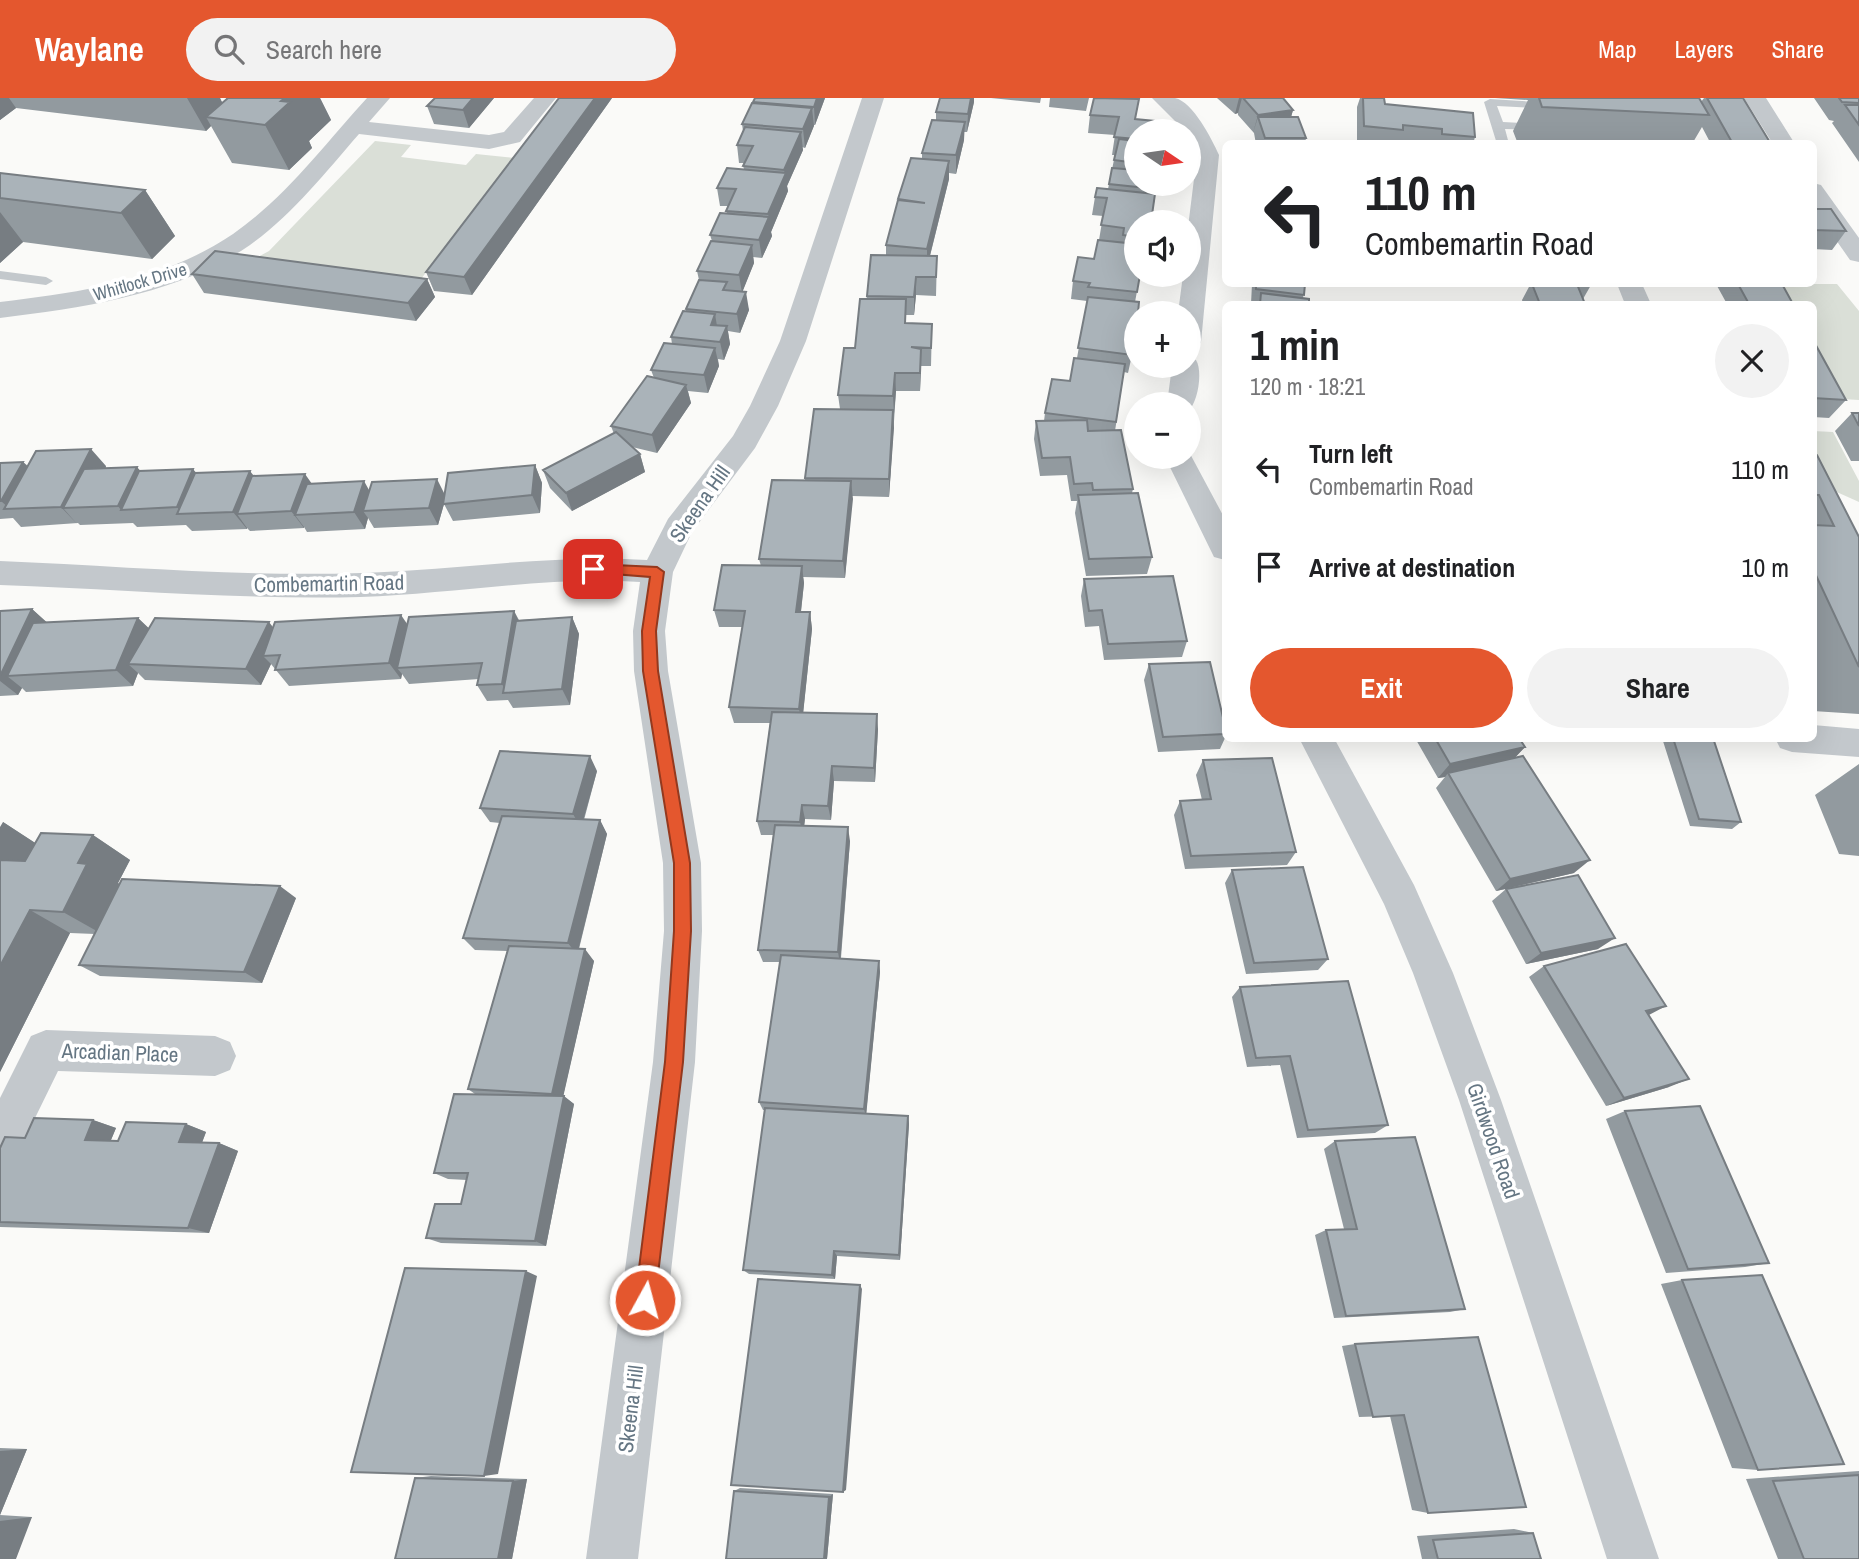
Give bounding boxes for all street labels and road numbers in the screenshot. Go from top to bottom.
street label: Whitlock Drive [90,256,189,307]
street label: Skeena Hill [662,459,737,548]
street label: Combemartin Road [254,568,404,599]
street label: Arcadian Place [60,1036,179,1069]
street label: Girdwood Road [1460,1079,1527,1203]
street label: Skeena Hill [611,1363,650,1454]

